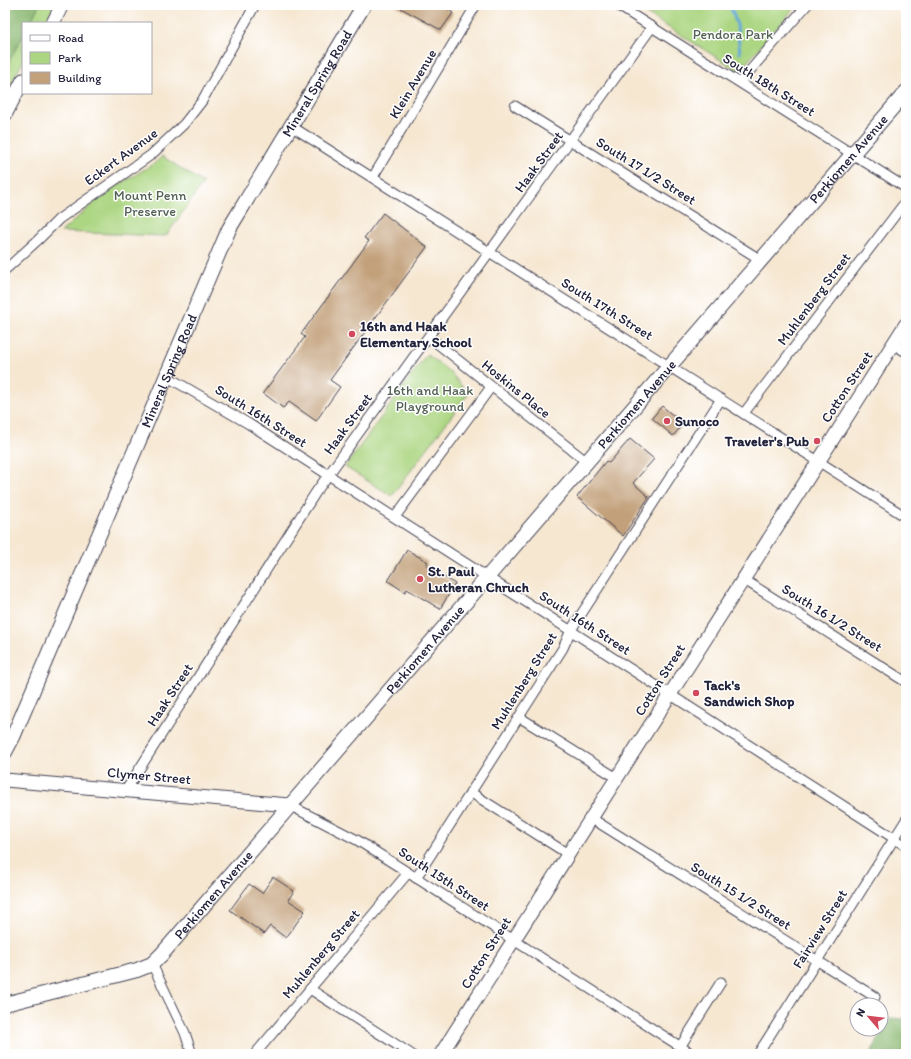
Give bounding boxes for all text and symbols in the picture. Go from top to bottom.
legend [22,22,152,94]
street label: Mineral Spring Road [278,26,356,140]
park label: Pendora Park [693,26,773,43]
text: Road [58,31,84,45]
street label: Klein Avenue [386,46,441,122]
street label: South 18th Street [720,50,818,120]
text: Park [58,51,82,65]
text: Building [58,71,102,85]
street label: Perkiomen Avenue [805,111,891,207]
street label: Eckert Avenue [81,124,161,189]
street label: Haak Street [511,128,567,196]
street label: South 17 1/2 Street [593,133,699,209]
park label: Mount Penn Preserve [114,187,186,220]
street label: Muhlenberg Street [774,249,854,349]
street label: South 17th Street [558,274,656,344]
street label: Mineral Spring Road [137,311,201,430]
place label: 16th and Haak Elementary School [360,318,473,351]
marker: 16th and Haak Elementary School [347,329,357,339]
street label: Cotton Street [818,348,876,426]
street label: Hoskins Place [478,356,554,422]
street label: Perkiomen Avenue [594,356,680,452]
street label: South 16th Street [212,381,310,451]
park label: 16th and Haak Playground [387,382,473,415]
street label: Haak Street [320,390,376,458]
place label: Sunoco [675,413,719,430]
marker: Sunoco [662,416,672,426]
place label: Traveler's Pub [724,433,809,450]
marker: Traveler's Pub [812,436,822,446]
place label: St. Paul Lutheran Chruch [428,563,530,596]
marker: St. Paul Lutheran Chruch [415,574,425,584]
street label: South 16 1/2 Street [779,580,885,656]
street label: South 16th Street [536,587,634,659]
street label: Perkiomen Avenue [382,601,468,697]
street label: Muhlenberg Street [487,629,561,733]
street label: Cotton Street [631,641,689,719]
street label: Haak Street [143,660,197,730]
place label: Tack's Sandwich Shop [703,677,795,710]
marker: Tack's Sandwich Shop [691,688,701,698]
street label: Clymer Street [106,764,192,788]
street label: South 15th Street [395,843,493,915]
street label: Perkiomen Avenue [170,847,256,943]
street label: South 15 1/2 Street [688,858,794,934]
street label: Fairview Street [789,886,851,972]
street label: Muhlenberg Street [279,906,363,1002]
street label: Cotton Street [457,914,515,992]
north arrow [849,997,889,1037]
text: N [853,1006,868,1019]

